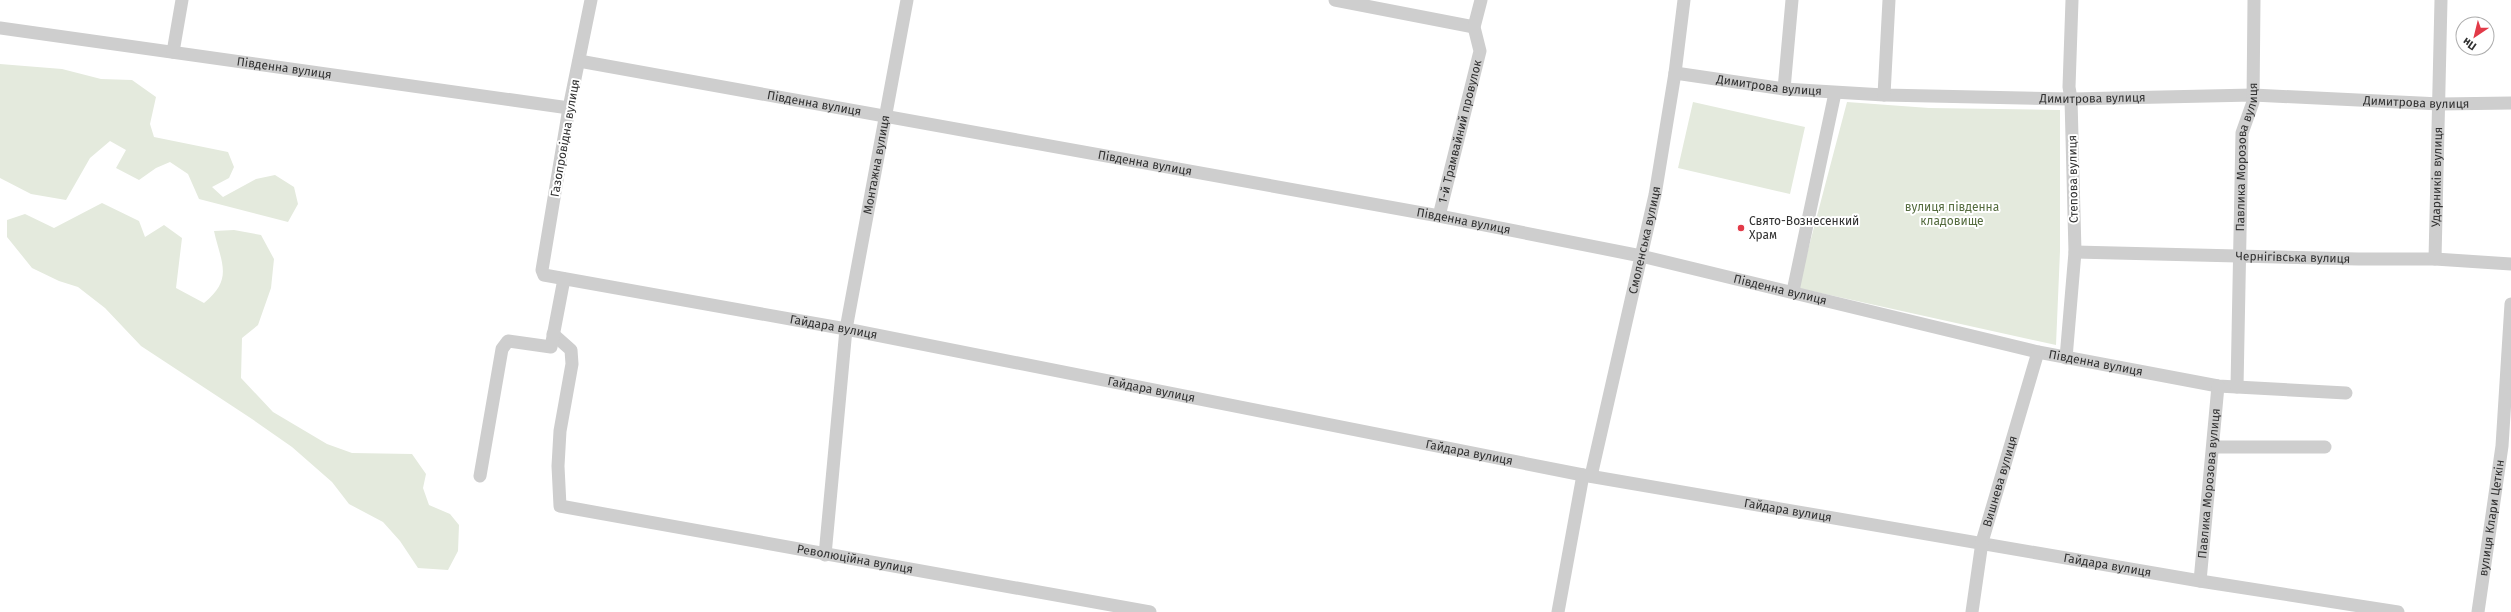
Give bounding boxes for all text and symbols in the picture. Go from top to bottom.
north arrow [2455,16,2495,56]
text: Пн [2460,35,2479,53]
street label: Південна вулиця [236,54,332,82]
street label: 1-й Трамвайний провулок [1435,58,1485,205]
street label: Димитрова вулиця [1715,72,1822,98]
street label: Газопровідна вулиця [548,78,582,198]
street label: Павлика Морозова вулиця [2233,82,2260,232]
street label: Південна вулиця [766,88,862,119]
street label: Димитрова вулиця [2038,90,2146,106]
street label: Димитрова вулиця [2362,93,2469,111]
street label: Монтажна вулиця [860,114,893,216]
street label: Ударників вулиця [2429,127,2445,227]
street label: Степова вулиця [2065,135,2081,223]
street label: Південна вулиця [1097,148,1193,178]
street label: Смоленська вулиця [1626,185,1663,295]
park label: вулиця південна кладовище [1905,200,1999,228]
street label: Південна вулиця [1415,205,1512,237]
place label: Свято-Вознесенкий Храм [1749,214,1859,242]
marker: Свято-Вознесенкий Храм [1736,223,1746,233]
street label: Чернігівська вулиця [2235,249,2350,266]
street label: Південна вулиця [1732,272,1828,308]
street label: Гайдара вулиця [789,312,879,342]
street label: Південна вулиця [2048,347,2144,379]
street label: Гайдара вулиця [1107,374,1196,405]
street label: Павлика Морозова вулиця [2195,408,2223,559]
street label: Вишнева вулиця [1980,434,2020,528]
street label: Гайдара вулиця [1424,437,1514,468]
street label: вулиця Клари Цеткін [2476,459,2507,577]
street label: Гайдара вулиця [1743,496,1833,525]
street label: Революційна вулиця [796,542,914,576]
street label: Гайдара вулиця [2062,551,2152,580]

